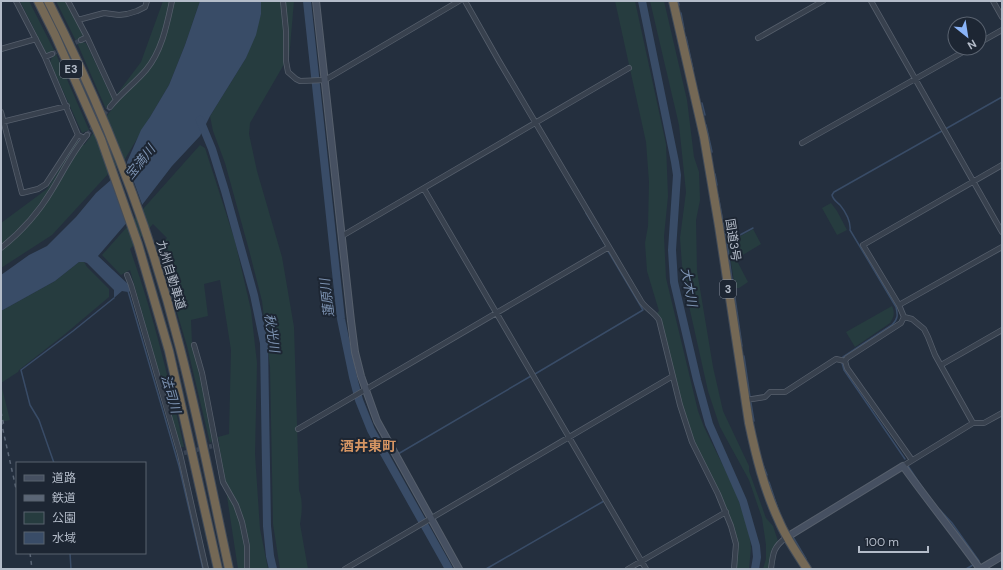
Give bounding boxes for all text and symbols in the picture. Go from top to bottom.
north arrow [947,16,987,56]
text: N [965,37,979,53]
road number: E3 [60,60,82,78]
water label: 宝満川 [121,140,160,183]
street label: 国道3号 [722,217,744,263]
street label: 九州自動車道 [153,238,189,312]
water label: 大木川 [677,266,701,310]
water label: 蓮原川 [316,276,338,318]
road number: 3 [720,280,736,298]
water label: 秋光川 [261,312,283,355]
water label: 法司川 [157,373,185,417]
district label: 酒井東町 [340,437,396,455]
legend [16,462,146,554]
text: 道路 [52,470,76,486]
text: 鉄道 [52,490,76,506]
text: 公園 [52,510,76,526]
scale bar [859,528,928,554]
text: 水域 [52,530,76,546]
text: 100 m [865,534,899,550]

